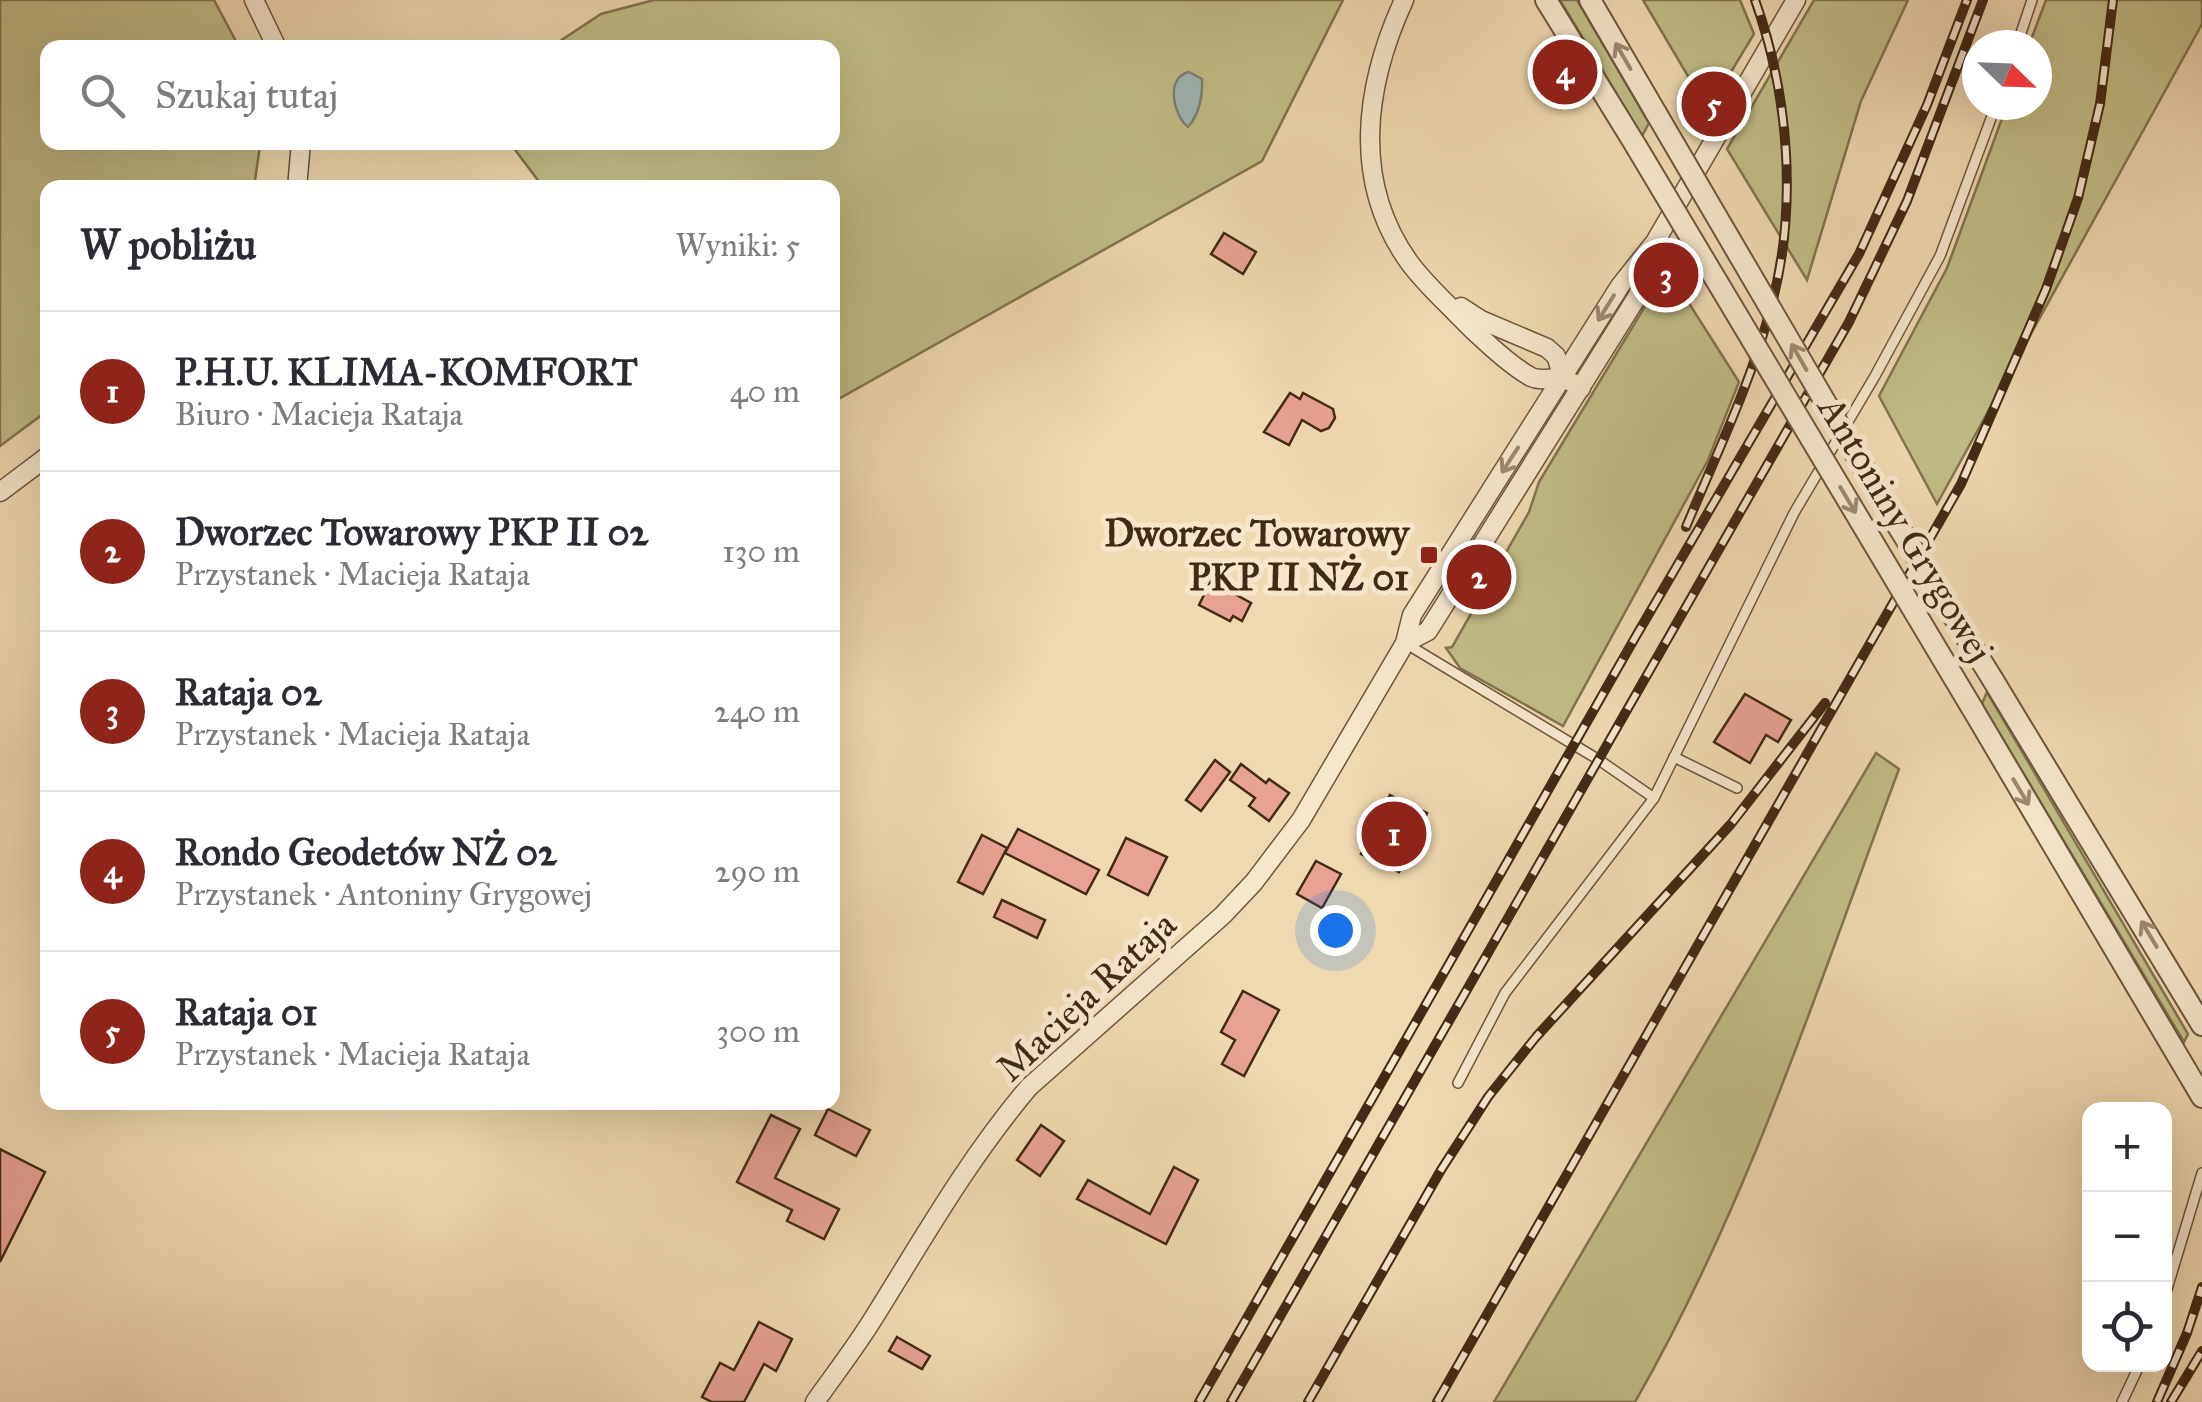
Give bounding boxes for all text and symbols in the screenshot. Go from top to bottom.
north arrow [1962,30,2052,120]
pin: 4 [1532,34,1598,110]
search box [40,40,840,150]
one-way arrow [1613,42,1633,71]
pin: 5 [1682,66,1746,142]
icon: search [75,68,130,123]
text: Szukaj tutaj [155,72,338,118]
text: W pobliżu [80,219,256,271]
text: Wyniki: 5 [675,226,800,265]
pin: 3 [1634,238,1698,312]
one-way arrow [1596,293,1616,322]
one-way arrow [1789,343,1809,372]
text: P.H.U. KLIMA-KOMFORT [175,349,638,395]
text: 1 [106,372,119,411]
text: 40 m [730,372,800,411]
street label: Antoniny Grygowej [1807,386,2004,670]
text: Biuro · Macieja Rataja [175,395,463,434]
one-way arrow [1500,445,1521,473]
one-way arrow [1838,485,1858,514]
text: Dworzec Towarowy PKP II 02 [175,509,648,555]
place label: Dworzec Towarowy PKP II NŻ 01 [1104,510,1410,600]
text: 2 [105,532,120,571]
text: 130 m [722,532,800,571]
pin: 2 [1446,540,1512,614]
marker: Dworzec Towarowy PKP II NŻ 01 [1418,544,1440,566]
text: Przystanek · Macieja Rataja [175,555,530,594]
text: Rataja 02 [175,669,322,715]
text: 3 [106,692,119,731]
text: 240 m [714,692,800,731]
text: Przystanek · Macieja Rataja [175,715,530,754]
one-way arrow [2012,777,2032,806]
pin: 1 [1362,796,1426,872]
text: Rondo Geodetów NŻ 02 [175,829,557,875]
text: 4 [104,852,121,891]
text: 290 m [715,852,800,891]
text: Przystanek · Antoniny Grygowej [175,875,592,914]
street label: Macieja Rataja [987,901,1186,1091]
your location [1310,905,1361,956]
one-way arrow [2139,920,2159,949]
text: Rataja 01 [175,989,318,1035]
text: 5 [105,1012,120,1051]
text: 300 m [716,1012,800,1051]
text: Przystanek · Macieja Rataja [175,1035,530,1074]
map controls [2082,1102,2172,1372]
button: + [2082,1102,2172,1192]
button: − [2082,1192,2172,1282]
button: locate [2082,1282,2172,1372]

